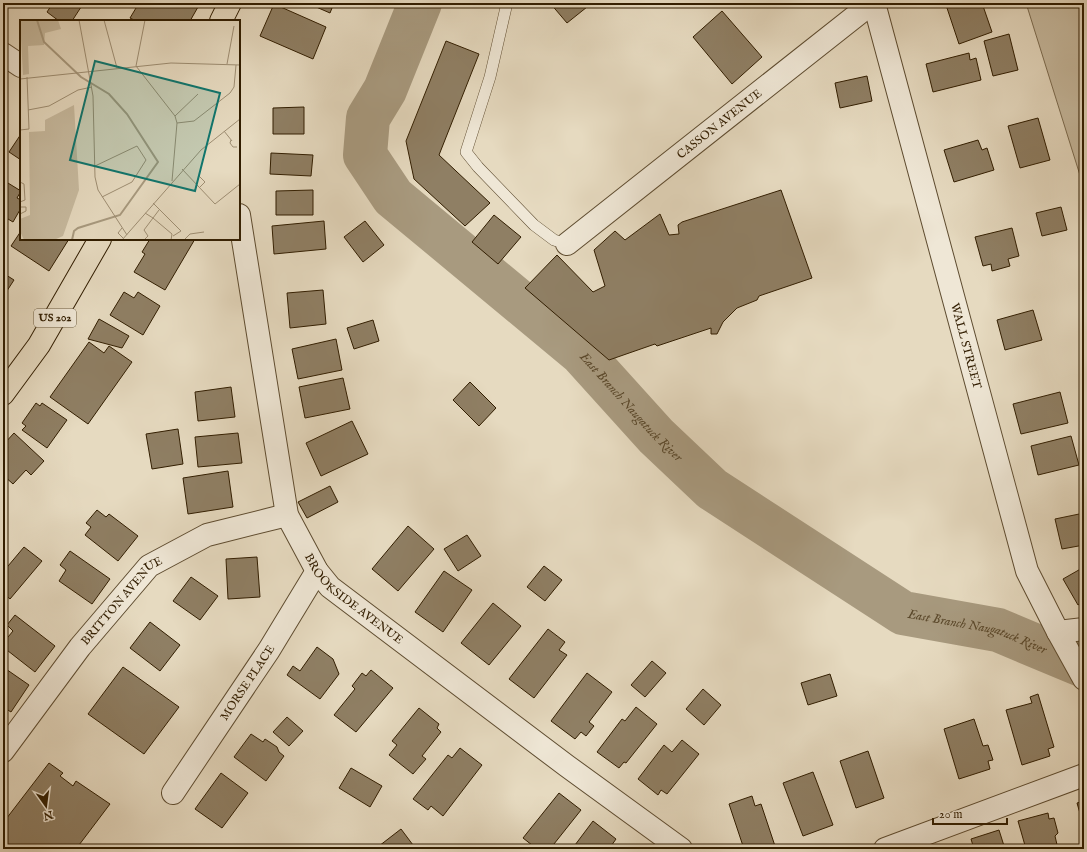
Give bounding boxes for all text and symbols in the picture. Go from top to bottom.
inset map [20,20,240,240]
street label: CASSON AVENUE [674,85,765,162]
street label: WALL STREET [948,301,985,391]
road number: US 202 [34,309,76,327]
water label: East Branch Naugatuck River [575,348,687,466]
street label: BROOKSIDE AVENUE [301,551,406,647]
street label: BRITTON AVENUE [78,553,165,648]
water label: East Branch Naugatuck River [905,605,1050,658]
street label: MORSE PLACE [217,642,278,723]
north arrow [26,786,66,826]
scale bar [933,800,1007,826]
text: N [41,807,55,823]
text: 20 m [939,807,962,822]

